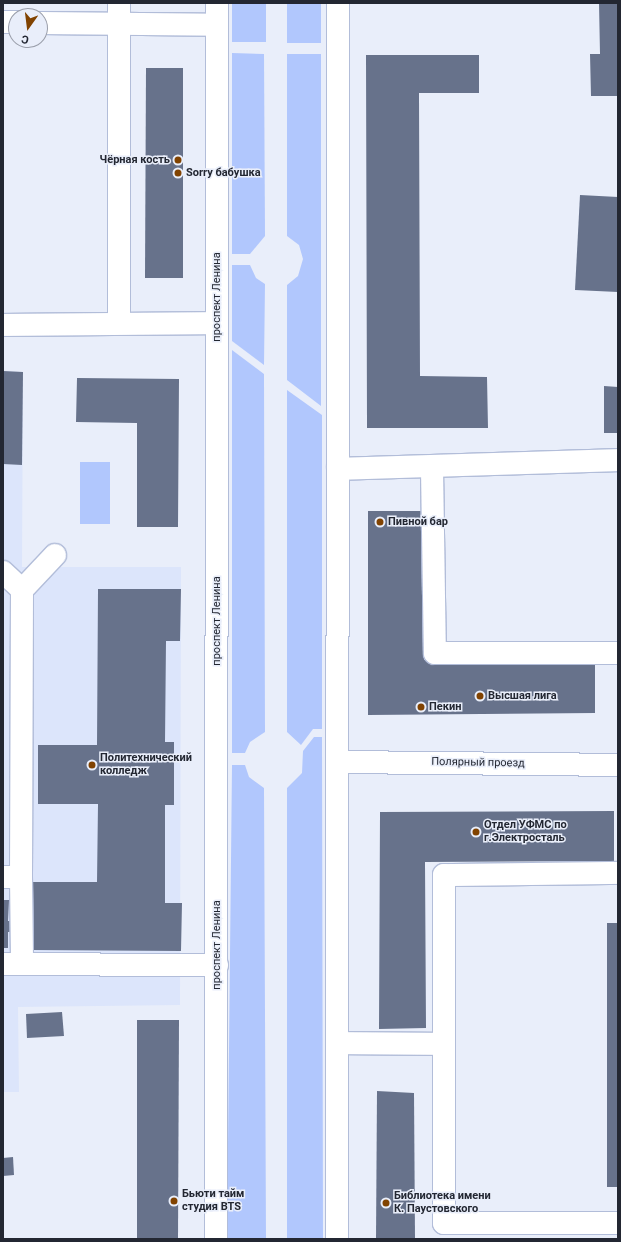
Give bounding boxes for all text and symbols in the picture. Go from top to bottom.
north arrow [8,8,48,48]
text: С [20,32,30,46]
place label: Чёрная кость [100,153,170,167]
marker: Чёрная кость [173,155,183,165]
place label: Sorry бабушка [186,166,261,180]
marker: Sorry бабушка [173,168,183,178]
street label: проспект Ленина [210,252,224,342]
place label: Пивной бар [388,515,448,529]
marker: Пивной бар [375,517,385,527]
street label: проспект Ленина [210,576,224,666]
place label: Высшая лига [488,689,557,703]
marker: Высшая лига [475,691,485,701]
place label: Пекин [429,700,461,714]
marker: Пекин [416,702,426,712]
place label: Политехнический колледж [100,752,192,778]
street label: Полярный проезд [431,756,525,770]
marker: Политехнический колледж [87,760,97,770]
place label: Отдел УФМС по г.Электросталь [484,819,567,845]
marker: Отдел УФМС по г.Электросталь [471,827,481,837]
street label: проспект Ленина [210,900,224,990]
place label: Бьюти тайм студия BTS [182,1188,244,1214]
place label: Библиотека имени К. Паустовского [394,1190,491,1216]
marker: Бьюти тайм студия BTS [169,1196,179,1206]
marker: Библиотека имени К. Паустовского [381,1198,391,1208]

